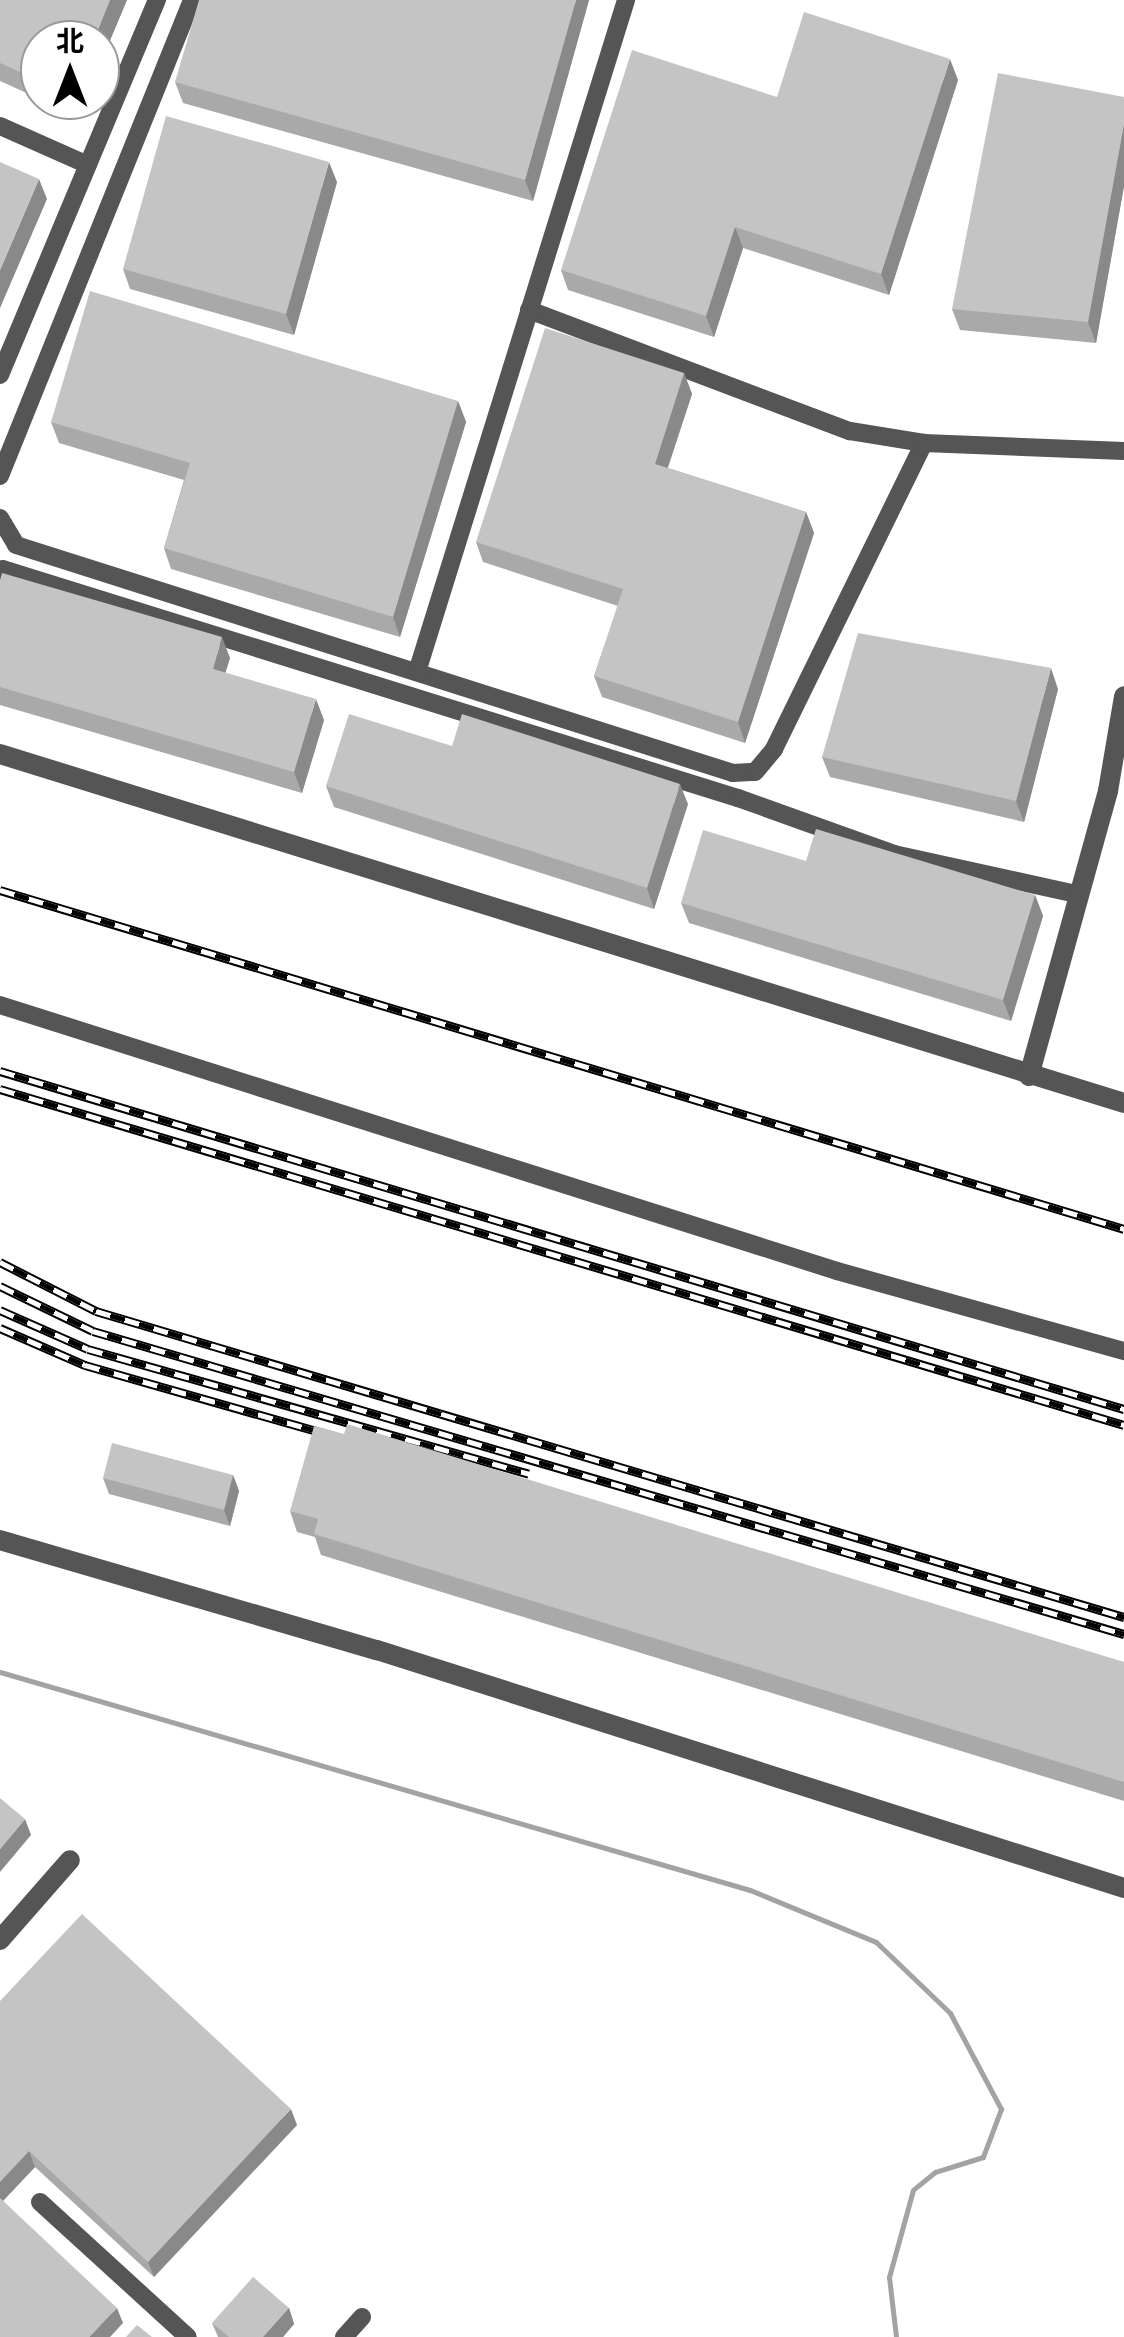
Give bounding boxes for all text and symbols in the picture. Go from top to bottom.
north arrow [20,20,120,120]
text: 北 [56,21,84,62]

